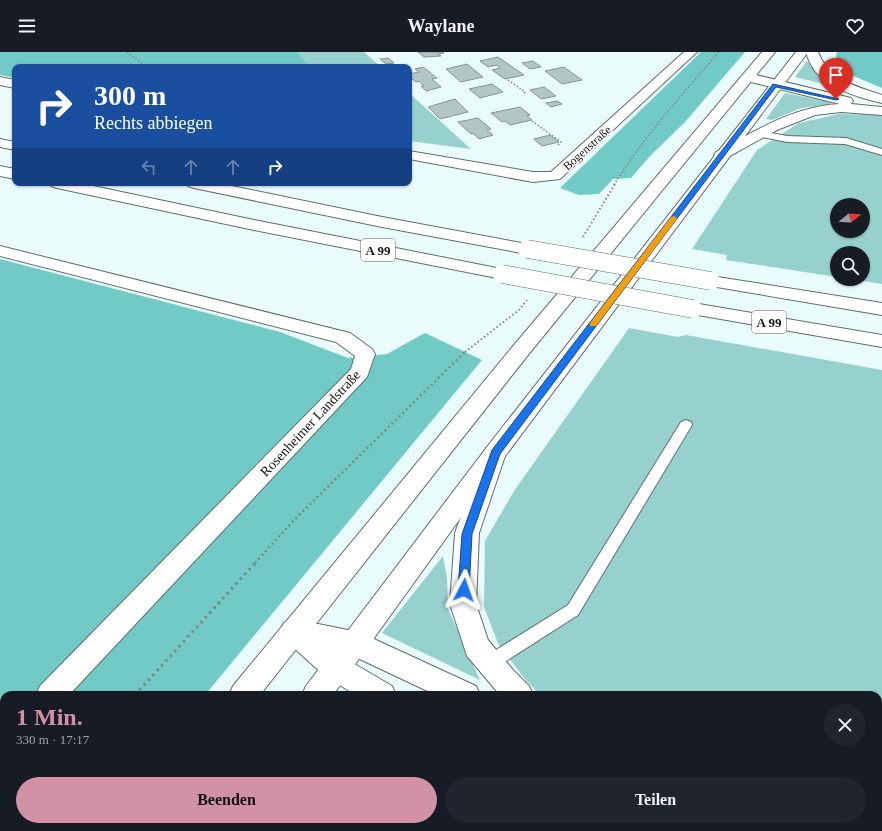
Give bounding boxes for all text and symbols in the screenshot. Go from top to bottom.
icon: menu [16,15,38,37]
icon: heart [844,15,866,37]
text: Waylane [407,16,475,36]
pin [819,58,853,99]
icon: arrive [825,64,847,86]
icon: right [28,80,80,132]
text: 300 m [94,80,166,111]
text: Rechts abbiegen [94,113,212,133]
street label: Bogenstraße [560,123,614,173]
icon: left [138,156,160,178]
icon: ahead [180,156,202,178]
icon: ahead [222,156,244,178]
icon: right [264,156,286,178]
north arrow [830,198,870,238]
map controls [830,198,870,286]
road number: A 99 [361,239,395,261]
button: search [830,246,870,286]
road number: A 99 [752,311,786,333]
street label: Rosenheimer Landstraße [257,367,363,479]
position arrow [443,569,485,611]
text: 1 Min. [16,704,83,730]
button: close [824,704,866,746]
text: 330 m · 17:17 [16,732,89,747]
button: Beenden [16,777,437,823]
button: Teilen [445,777,866,823]

